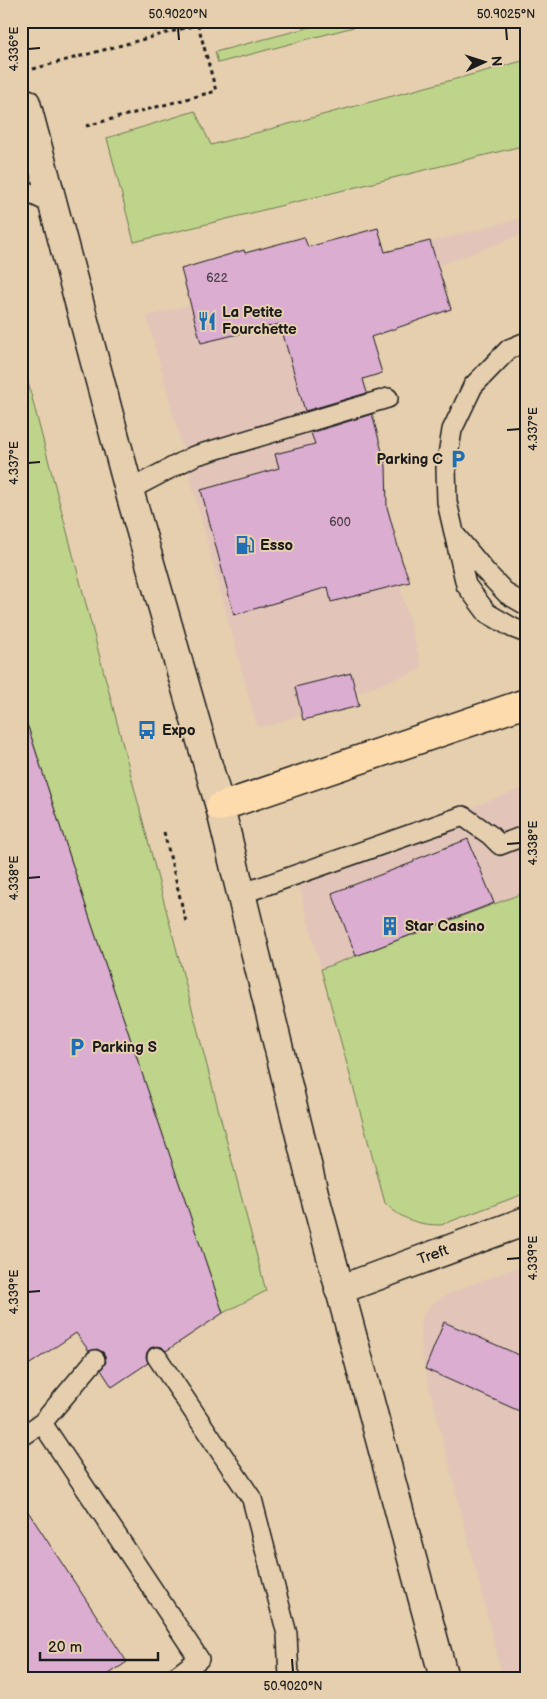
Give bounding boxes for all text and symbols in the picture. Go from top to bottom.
text: 50.9020°N [149,7,207,22]
text: 50.9025°N [477,7,535,22]
text: 4.336°E [7,26,22,71]
north arrow [460,38,510,88]
text: N [488,55,505,67]
house number: 622 [206,271,228,286]
place label: La Petite Fourchette [222,303,297,339]
restaurant icon: La Petite Fourchette [196,310,218,332]
text: 4.337°E [526,407,541,451]
text: 4.337°E [7,441,22,485]
parking icon: Parking C [447,448,469,470]
place label: Parking C [377,450,443,469]
house number: 600 [329,515,351,530]
fuel station icon: Esso [234,534,256,556]
place label: Esso [260,536,294,555]
bus stop icon: Expo [136,719,158,741]
place label: Expo [162,721,196,740]
text: 4.338°E [526,820,541,865]
text: 4.338°E [7,855,22,900]
building icon: Star Casino [379,915,401,937]
place label: Star Casino [405,917,485,936]
parking icon: Parking S [66,1036,88,1058]
place label: Parking S [92,1038,157,1057]
text: 4.339°E [526,1236,541,1280]
street label: Treft [415,1241,451,1269]
text: 4.339°E [7,1270,22,1314]
scale bar [40,1629,158,1661]
text: 20 m [48,1638,82,1657]
text: 50.9020°N [264,1679,322,1694]

